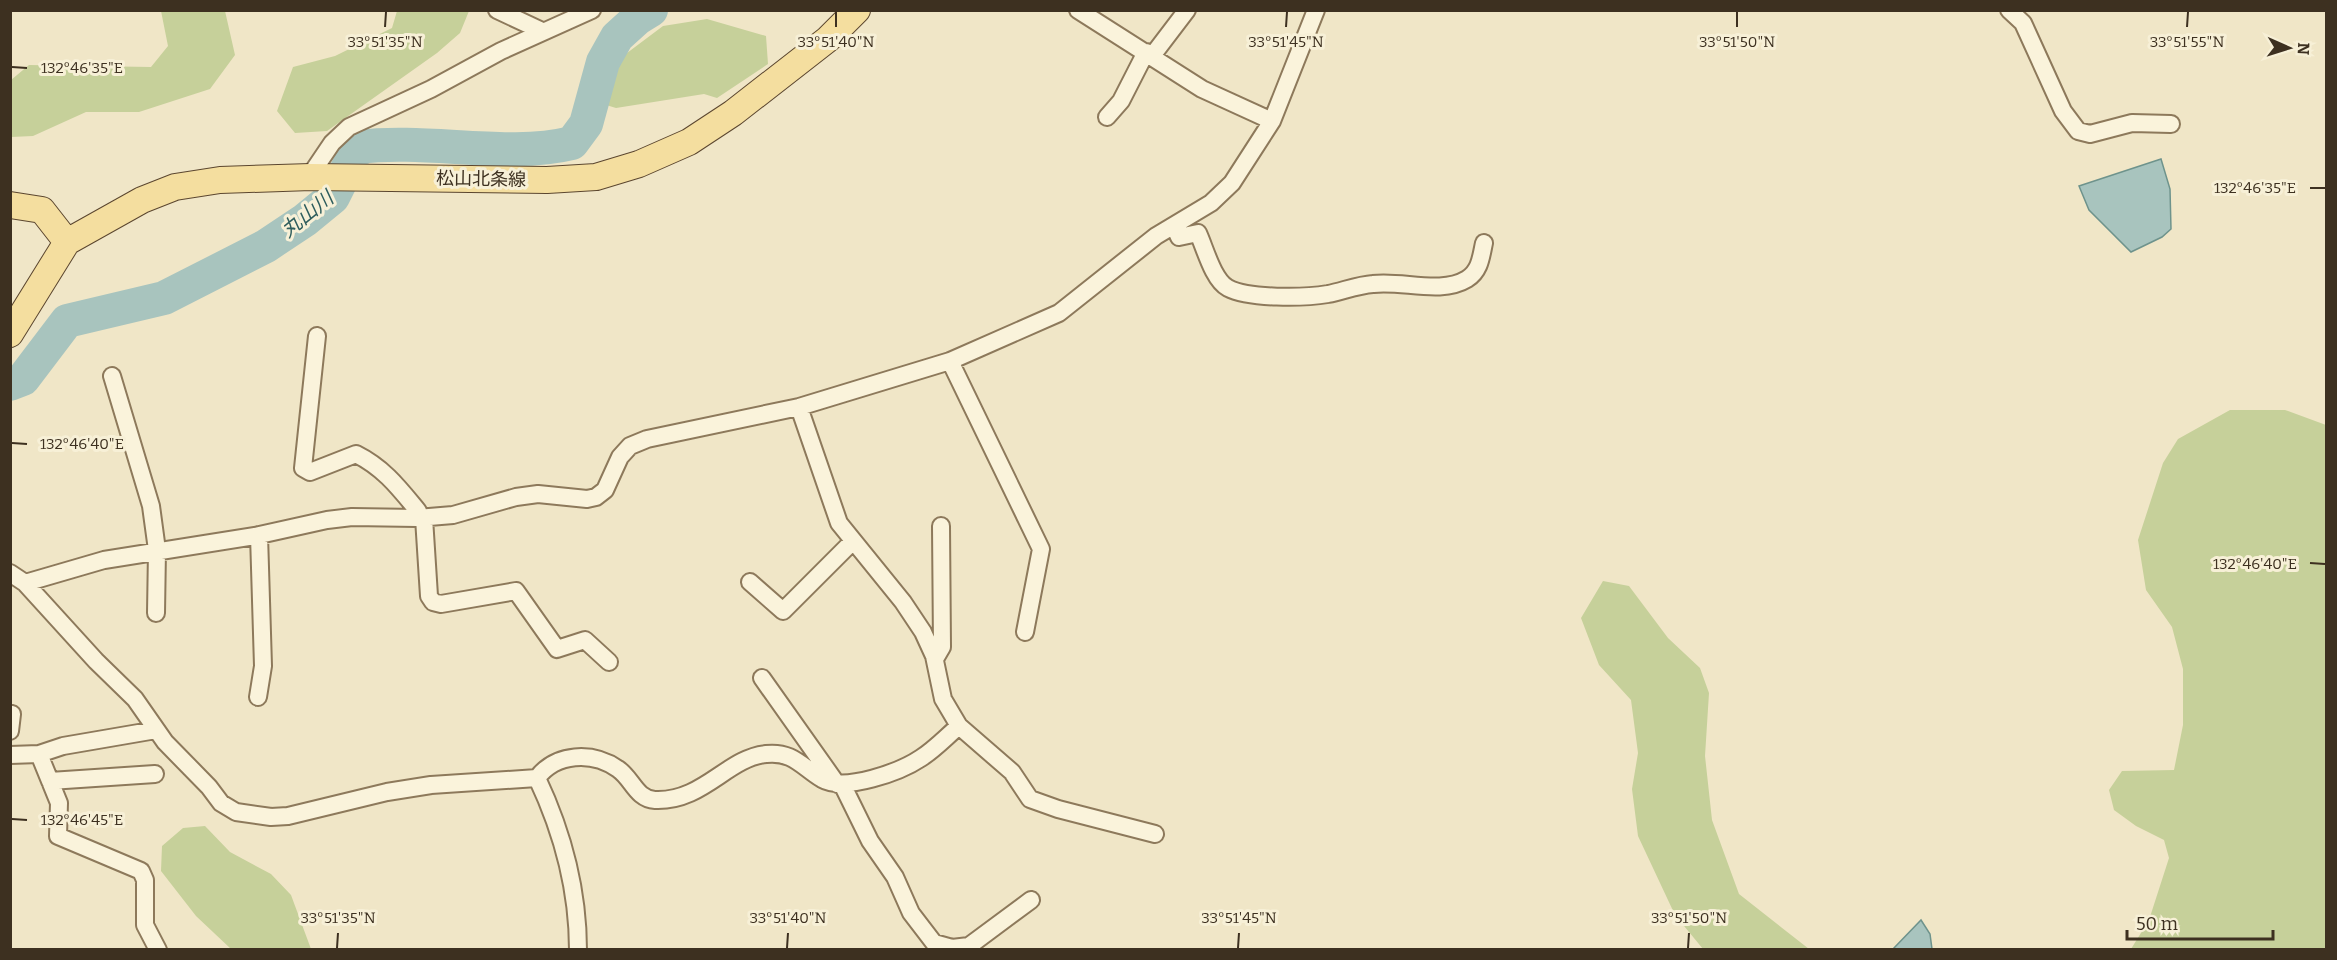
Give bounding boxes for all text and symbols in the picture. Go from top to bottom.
north arrow [2259,18,2319,78]
text: 33°51'35"N [347,33,423,51]
text: 33°51'40"N [798,33,875,51]
text: 33°51'45"N [1248,33,1324,51]
text: 33°51'50"N [1699,33,1775,51]
text: 33°51'55"N [2150,33,2224,51]
text: N [2294,42,2313,55]
text: 132°46'35"E [41,59,123,77]
street label: 松山北条線 [436,167,526,191]
text: 132°46'35"E [2214,179,2296,197]
water label: 丸山川 [276,185,339,242]
text: 132°46'40"E [40,435,124,453]
text: 132°46'40"E [2213,555,2297,573]
text: 132°46'45"E [41,811,123,829]
scale bar [2127,903,2272,941]
text: 33°51'35"N [300,909,376,927]
text: 33°51'40"N [750,909,827,927]
text: 33°51'45"N [1201,909,1277,927]
text: 33°51'50"N [1651,909,1727,927]
text: 50 m [2136,913,2178,935]

